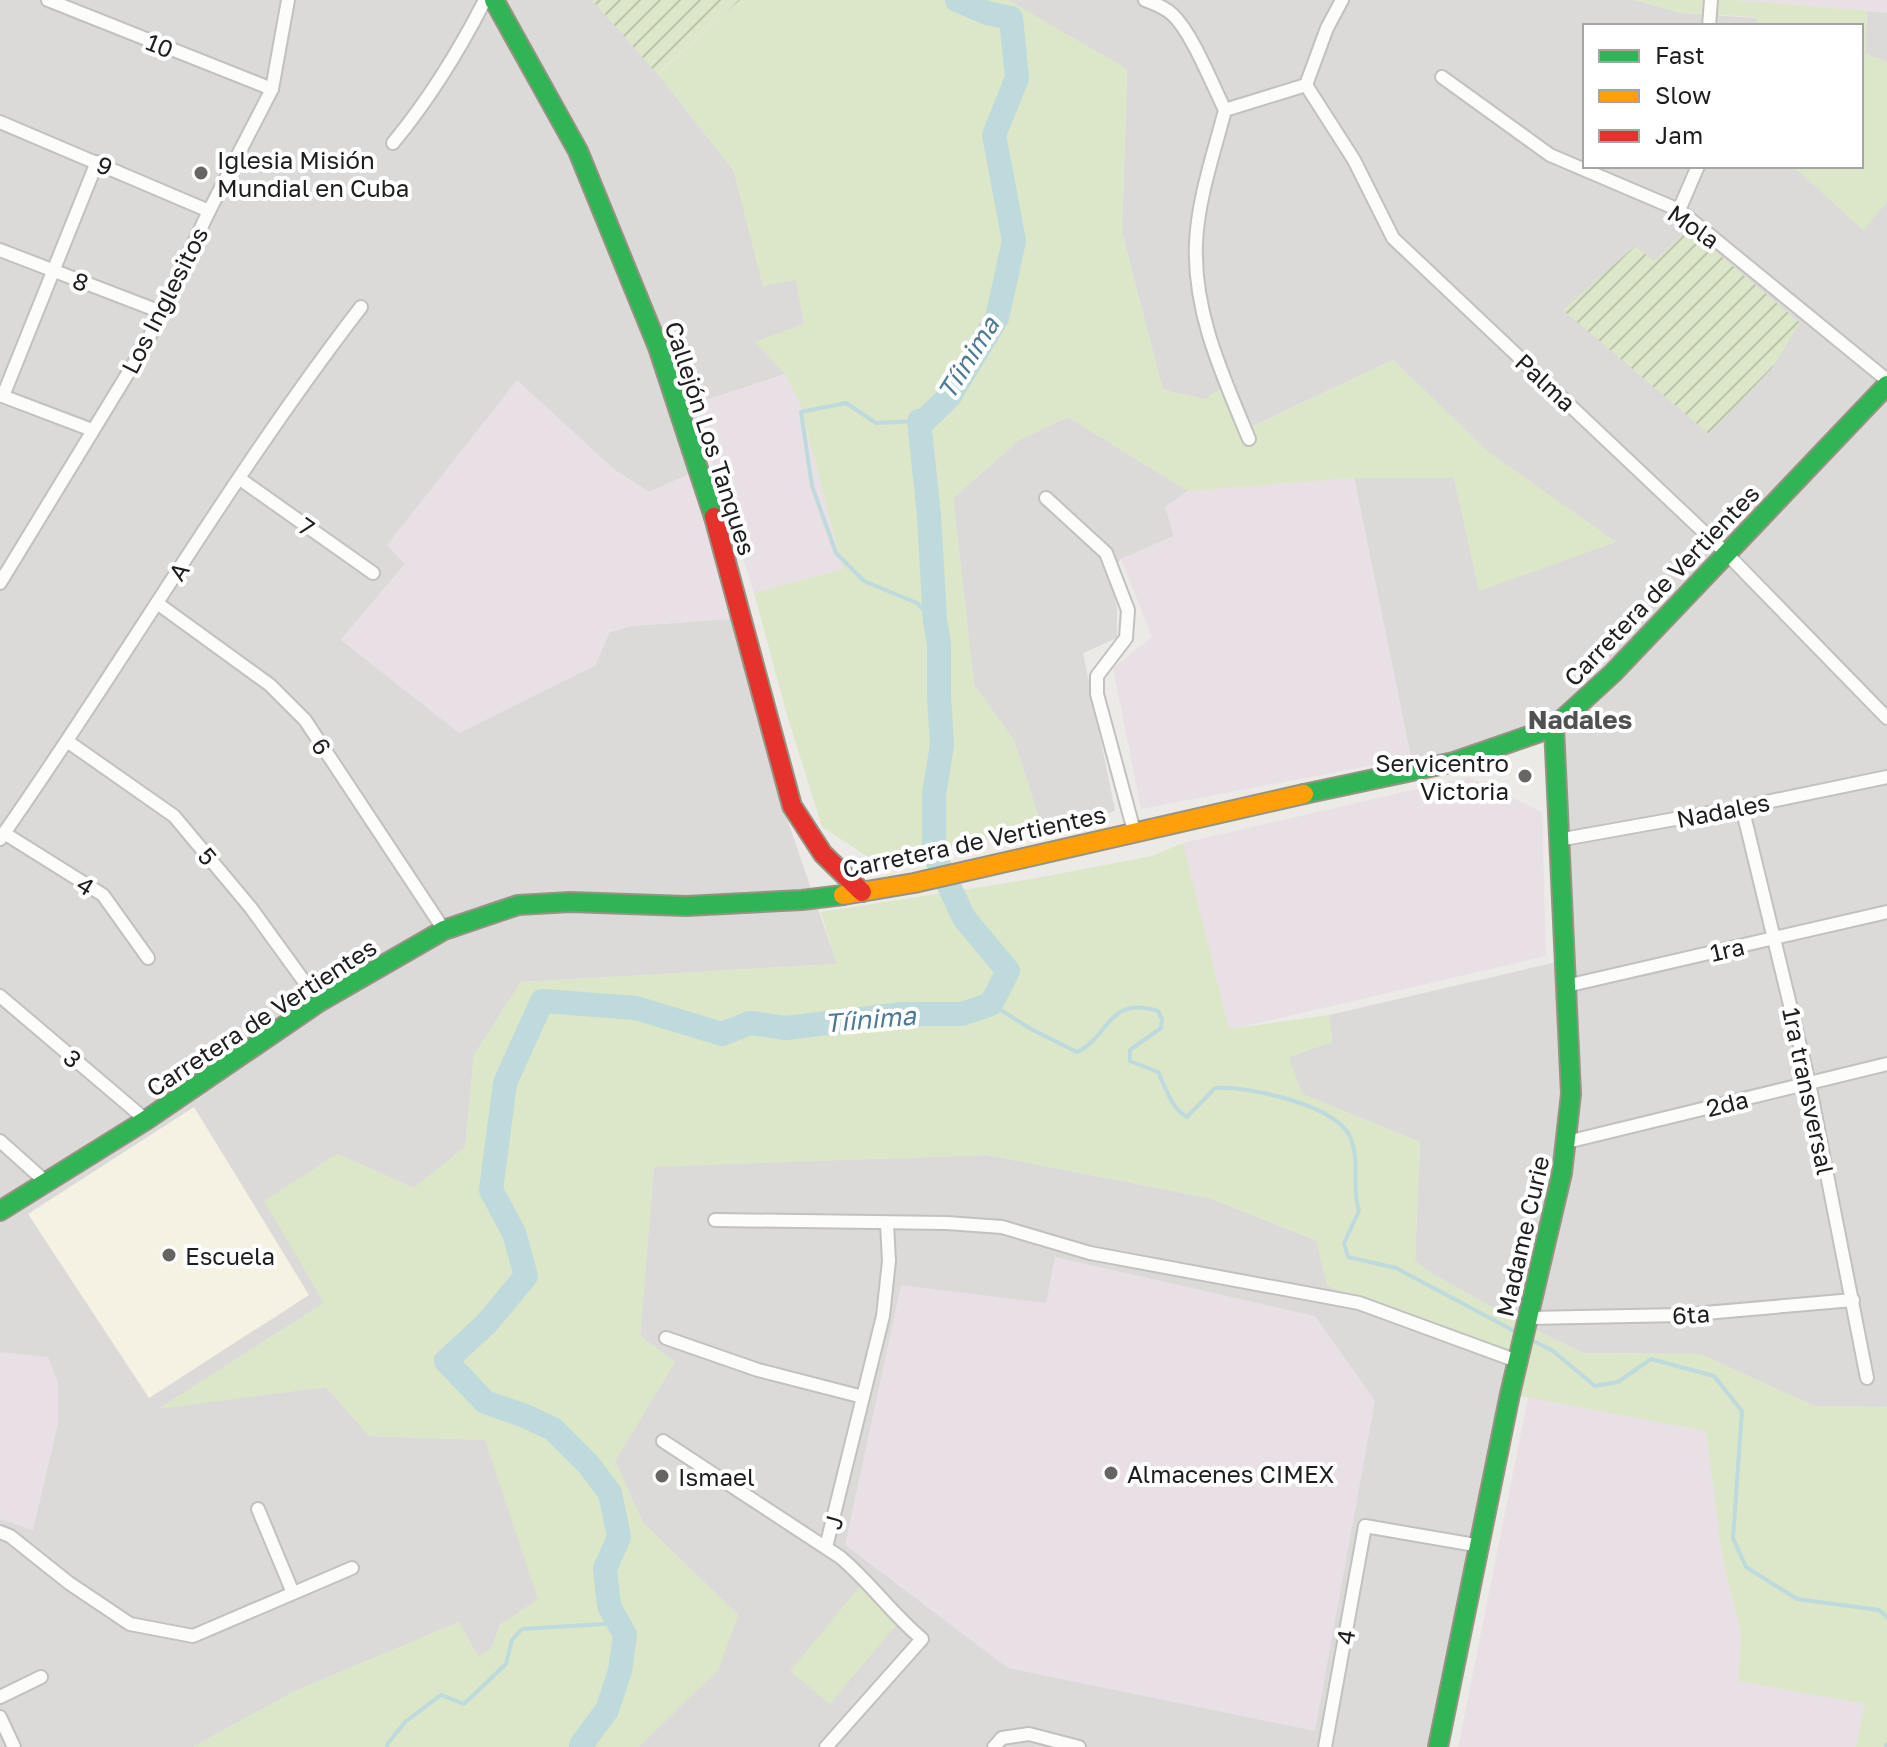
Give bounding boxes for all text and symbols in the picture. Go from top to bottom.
legend [1583,24,1863,168]
street label: 10 [142,27,178,63]
text: Fast [1655,40,1705,69]
text: Slow [1655,80,1711,109]
text: Jam [1655,120,1703,149]
place label: Iglesia Misión Mundial en Cuba [217,145,409,202]
street label: 9 [93,149,117,181]
marker: Iglesia Misión Mundial en Cuba [192,164,210,182]
street label: Mola [1663,198,1725,254]
street label: Los Inglesitos [115,222,213,378]
street label: 8 [69,265,93,297]
water label: Tíinima [931,310,1006,405]
street label: Callejón Los Tanques [660,317,762,559]
street label: Palma [1510,347,1582,417]
street label: Carretera de Vertientes [1557,478,1765,692]
street label: 7 [293,510,321,542]
street label: A [161,556,195,586]
district label: Nadales [1528,704,1632,735]
street label: 6 [306,732,338,760]
place label: Servicentro Victoria [1375,748,1509,805]
marker: Servicentro Victoria [1516,767,1534,785]
street label: Nadales [1674,787,1772,833]
street label: Carretera de Vertientes [840,799,1108,883]
street label: 5 [192,841,224,871]
street label: 4 [72,869,100,901]
street label: 1ra [1707,931,1747,967]
street label: Carretera de Vertientes [141,932,381,1102]
water label: Tíinima [823,999,918,1038]
street label: 1ra transversal [1777,1005,1841,1177]
street label: 3 [58,1042,88,1074]
street label: 2da [1703,1084,1751,1122]
street label: Madame Curie [1489,1153,1555,1319]
place label: Escuela [185,1241,275,1270]
marker: Escuela [160,1246,178,1264]
street label: 6ta [1671,1298,1711,1330]
place label: Almacenes CIMEX [1127,1459,1335,1488]
place label: Ismael [678,1462,755,1491]
marker: Almacenes CIMEX [1102,1464,1120,1482]
marker: Ismael [653,1467,671,1485]
street label: J [817,1512,849,1532]
street label: 4 [1329,1627,1361,1647]

